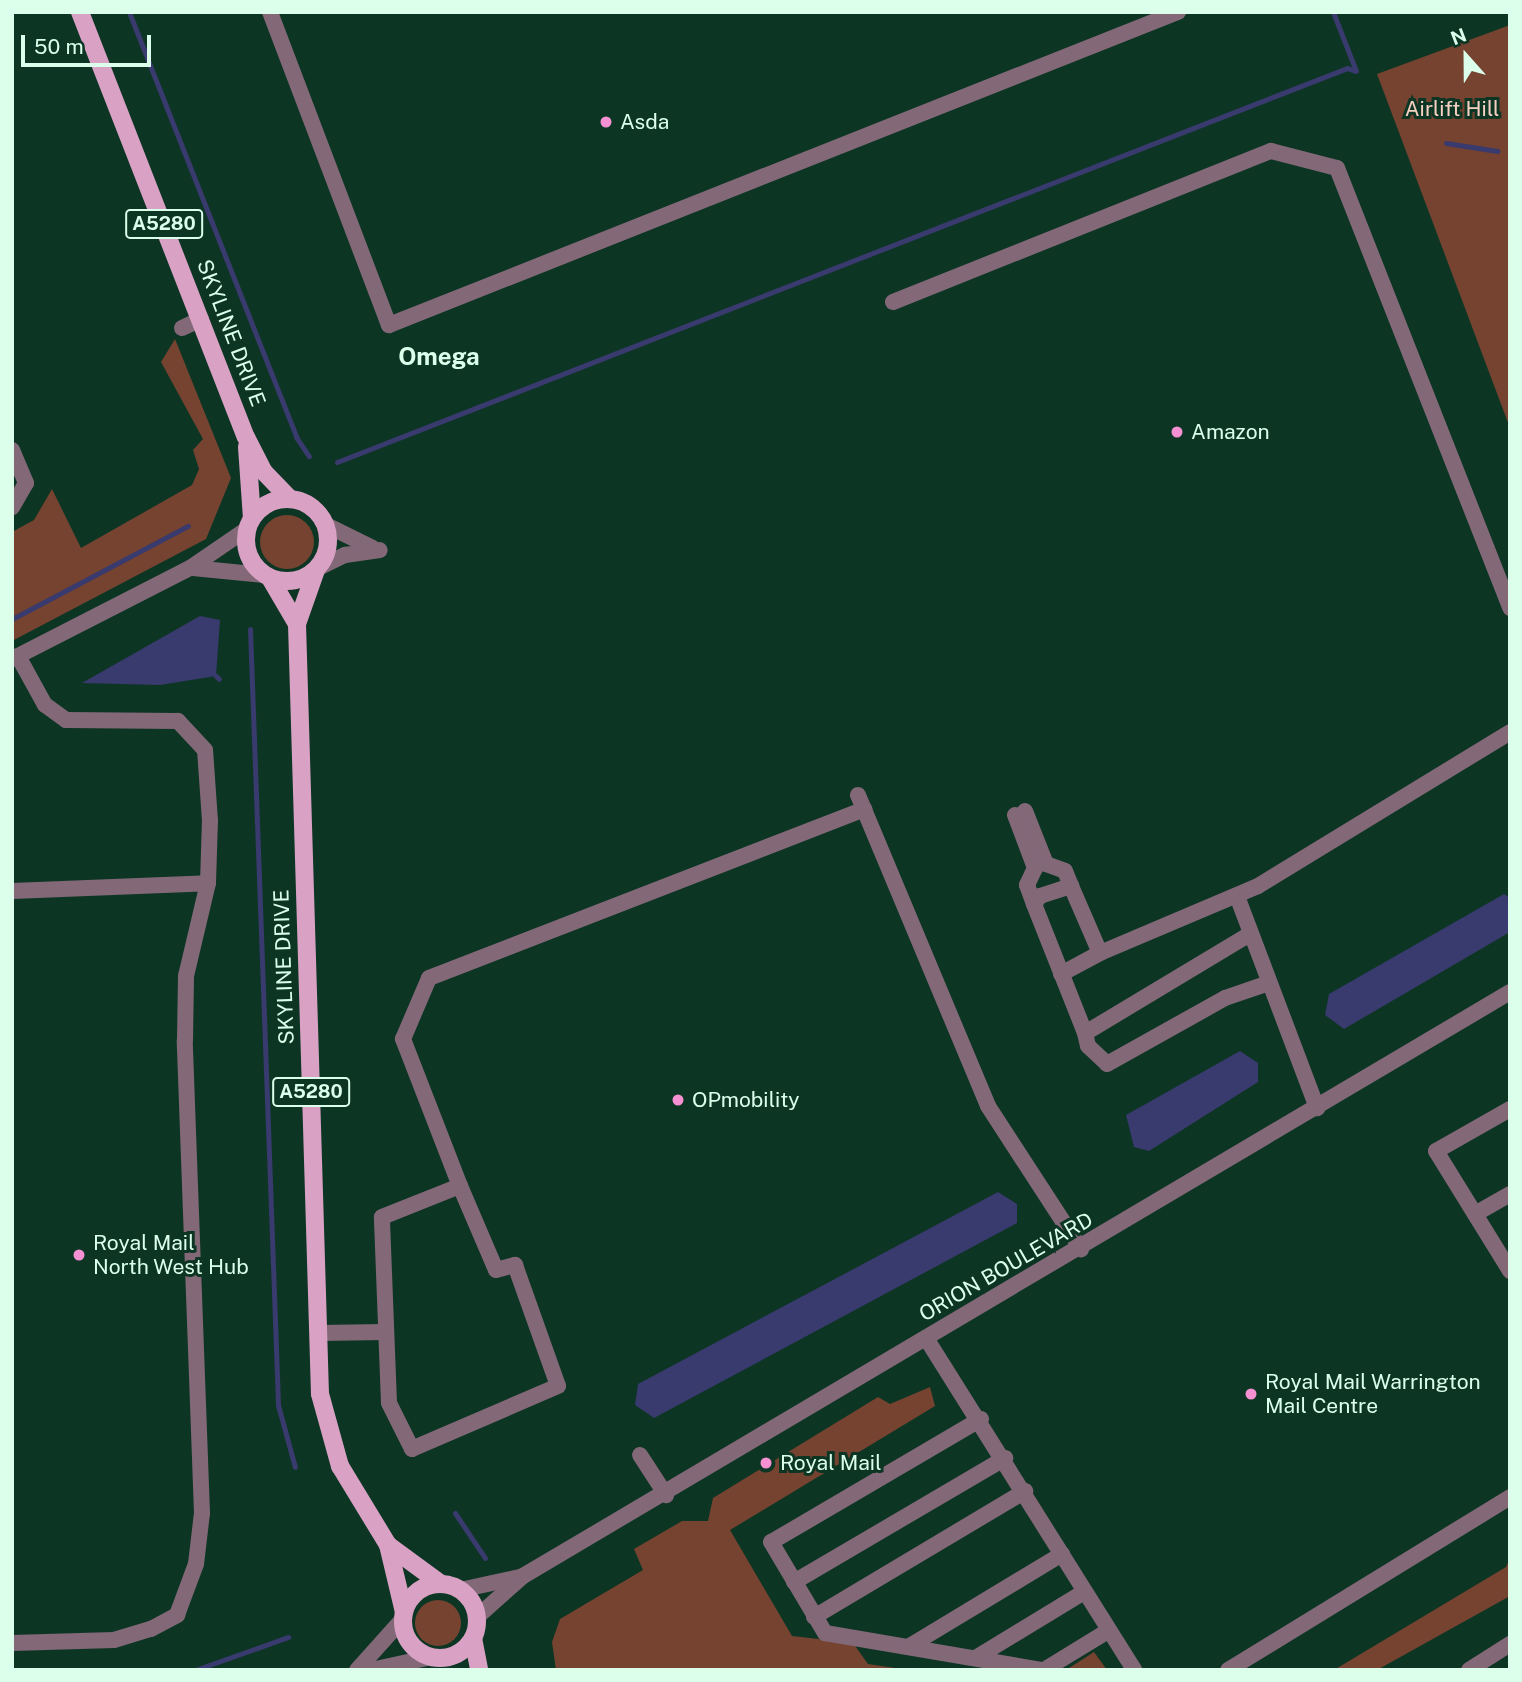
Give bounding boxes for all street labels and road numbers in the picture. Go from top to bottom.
road number: A5280 [124,208,204,240]
street label: SKYLINE DRIVE [191,256,271,410]
street label: SKYLINE DRIVE [269,889,299,1045]
road number: A5280 [271,1076,351,1108]
street label: ORION BOULEVARD [915,1207,1097,1327]

